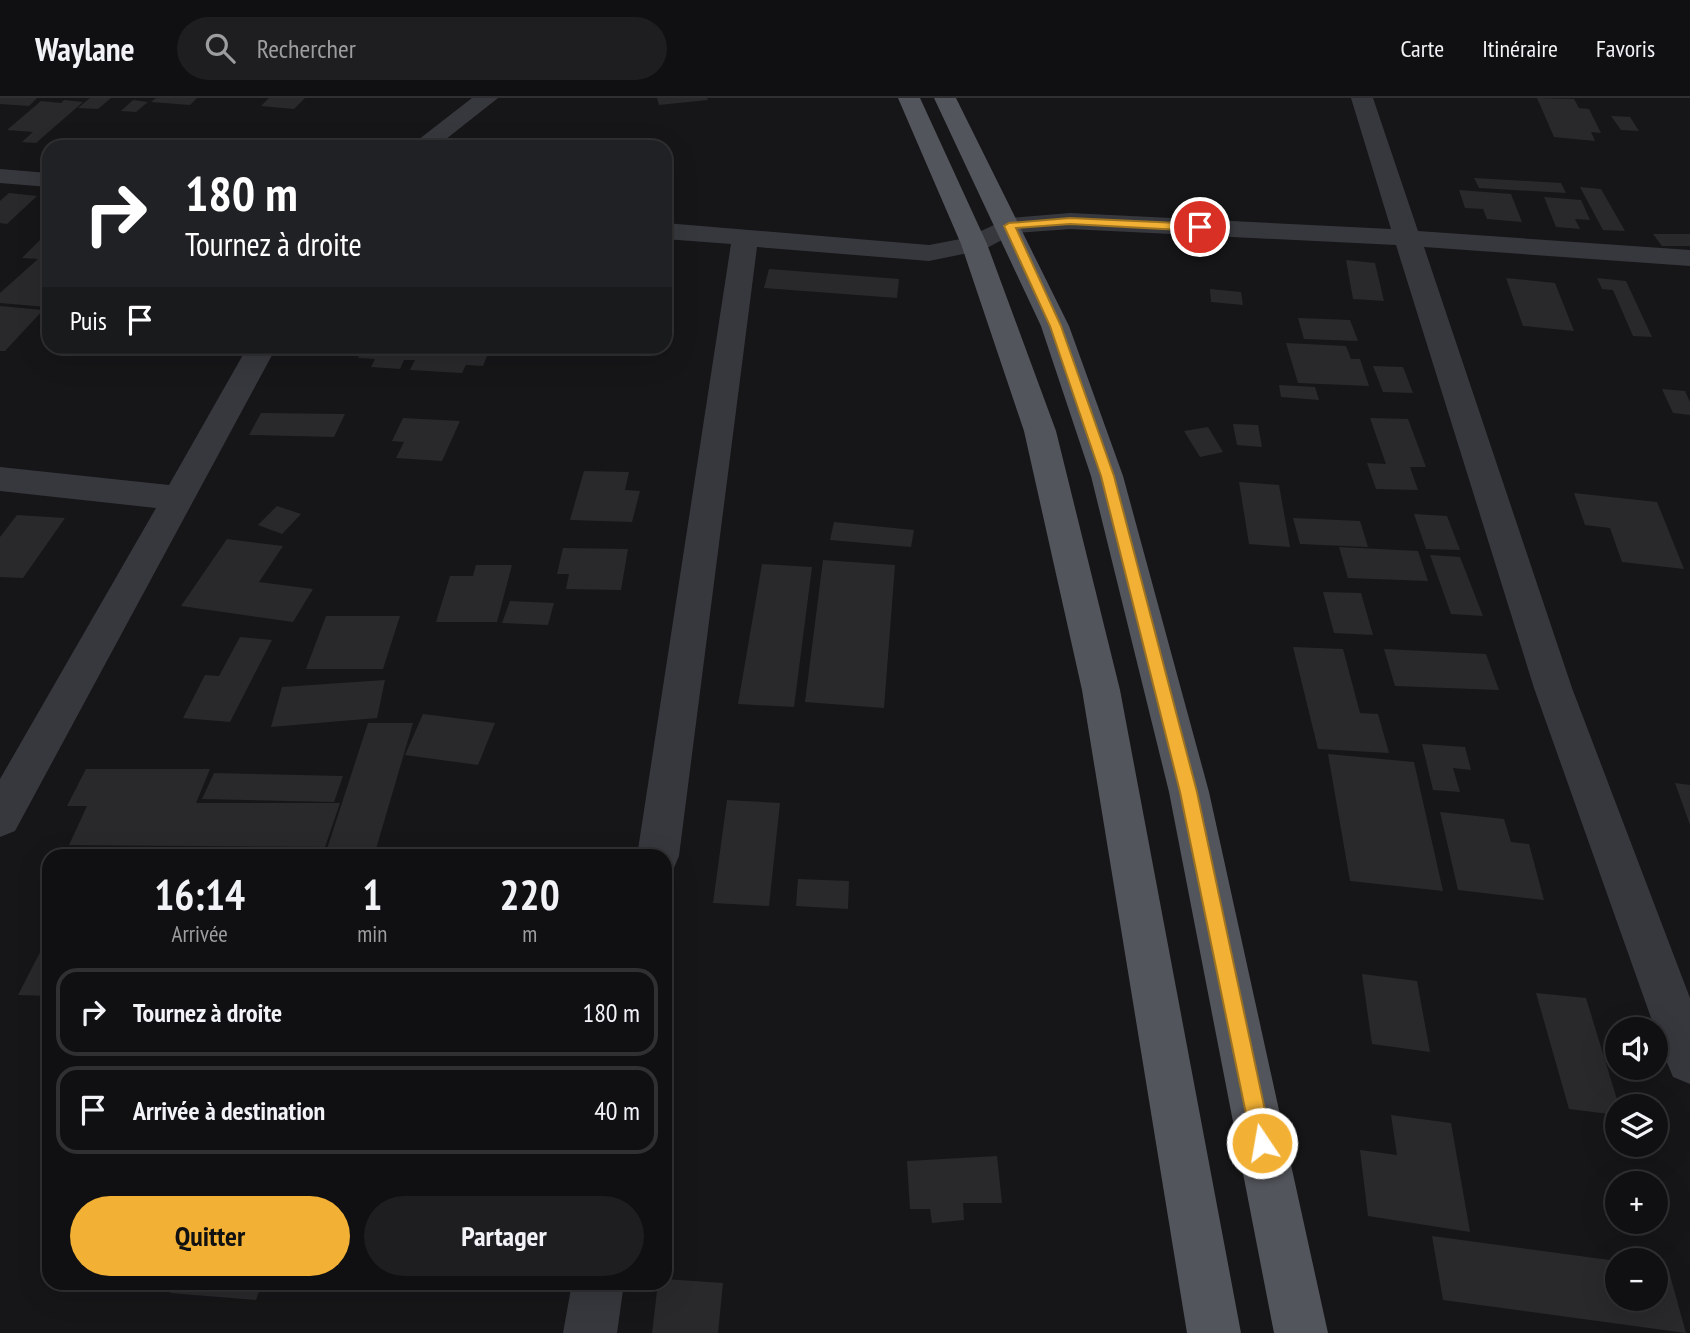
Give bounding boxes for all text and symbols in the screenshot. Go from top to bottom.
search box [177,17,667,80]
text: Waylane [35,27,135,70]
icon: search [201,29,239,67]
text: Rechercher [257,32,356,65]
text: Carte [1400,33,1444,64]
text: Itinéraire [1482,33,1558,64]
text: Favoris [1596,33,1655,64]
text: 180 m [185,161,298,225]
icon: right [70,168,161,259]
pin [1170,197,1230,257]
icon: arrive [1181,208,1219,246]
text: Tournez à droite [185,223,362,265]
icon: arrive [121,301,159,339]
text: Puis [70,304,107,337]
text: 16:14 [154,867,245,922]
text: 1 [362,867,382,922]
text: 220 [500,867,560,922]
text: Arrivée [172,919,228,948]
text: min [357,919,387,948]
text: m [522,919,537,948]
icon: right [74,993,112,1031]
text: Tournez à droite [133,996,282,1029]
text: 180 m [582,996,640,1029]
map controls [1605,1017,1668,1311]
button: sound [1605,1017,1668,1080]
icon: arrive [74,1091,112,1129]
text: Arrivée à destination [133,1094,325,1127]
text: 40 m [594,1094,640,1127]
button: layers [1605,1094,1668,1157]
position arrow [1225,1106,1299,1180]
button: + [1605,1171,1668,1234]
button: Quitter [70,1196,350,1276]
button: Partager [364,1196,644,1276]
button: − [1605,1248,1668,1311]

